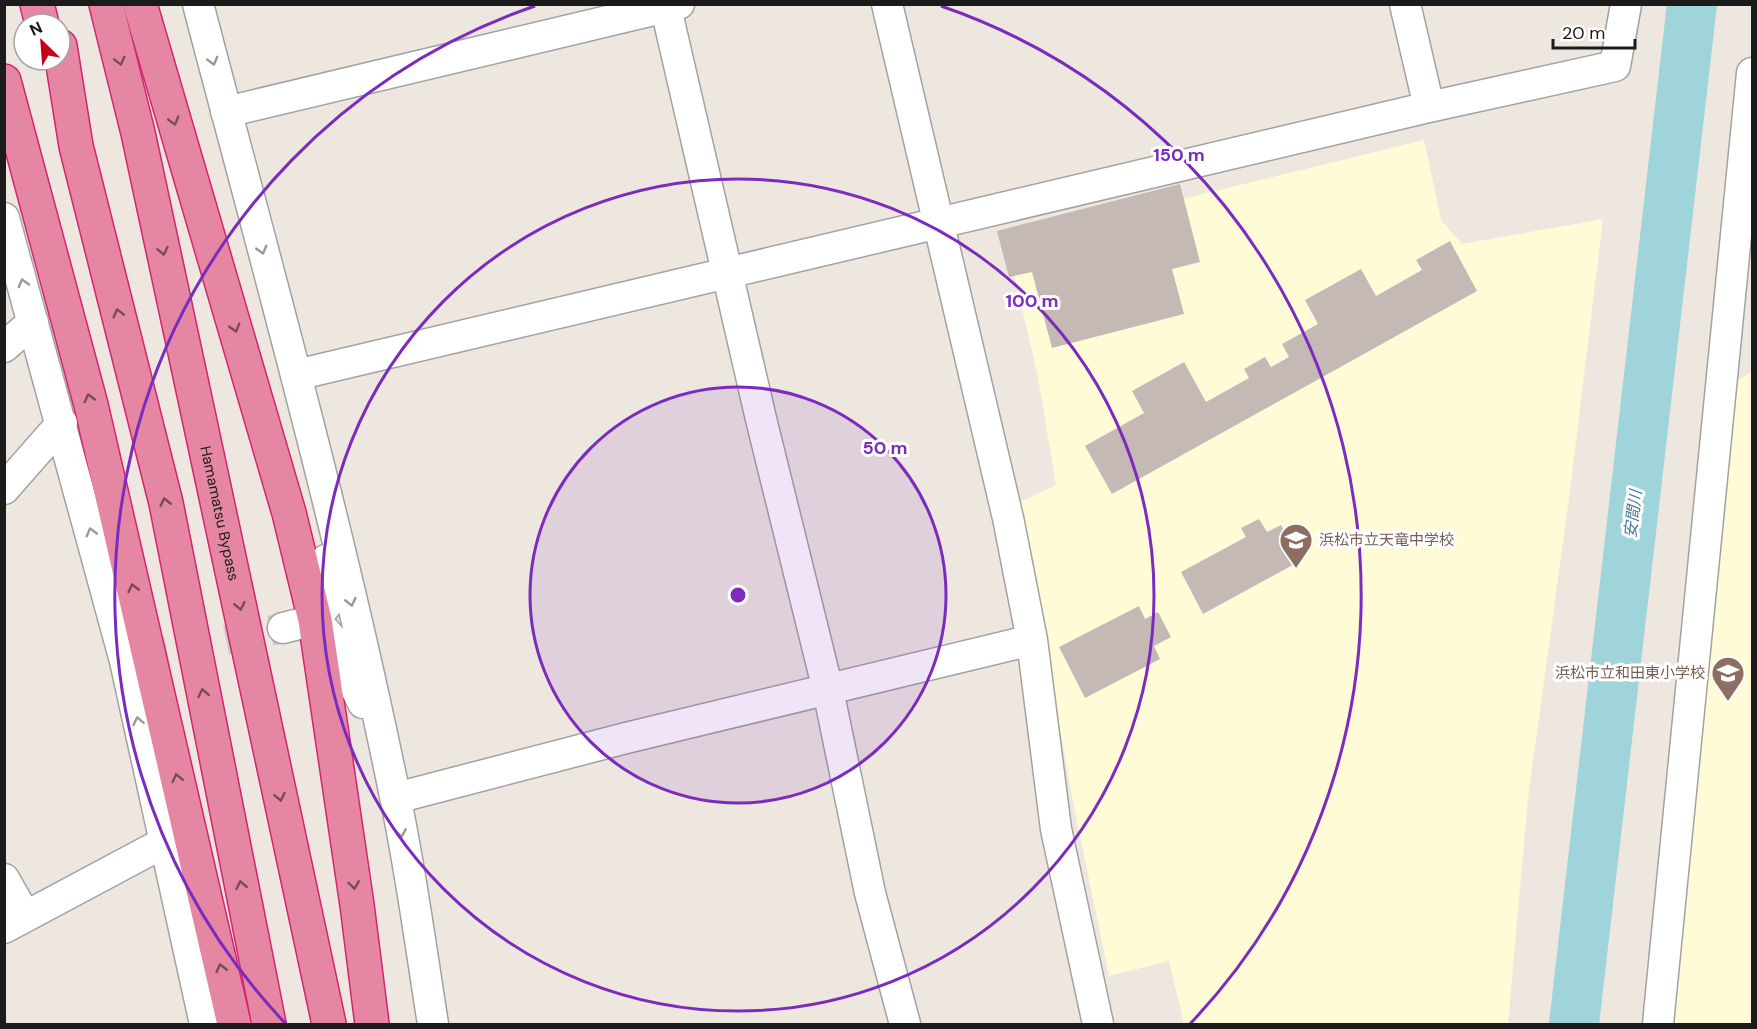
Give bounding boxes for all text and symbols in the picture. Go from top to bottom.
north arrow [12,12,72,72]
scale bar [1553,12,1636,50]
text: N [26,17,46,41]
text: 20 m [1562,21,1605,45]
one-way arrow [206,55,218,66]
one-way arrow [113,56,126,66]
one-way arrow [167,115,179,126]
text: 150 m [1153,143,1205,167]
one-way arrow [255,245,268,255]
one-way arrow [156,246,169,256]
one-way arrow [17,278,30,288]
text: 100 m [1005,289,1059,313]
one-way arrow [112,308,125,318]
one-way arrow [228,322,240,333]
one-way arrow [84,393,96,403]
text: 50 m [862,436,908,460]
street label: Hamamatsu Bypass [195,444,244,583]
water label: 安間川 [1620,487,1647,539]
one-way arrow [159,497,172,507]
school or university icon: 浜松市立天竜中学校 [1278,522,1314,569]
one-way arrow [86,527,98,538]
place label: 浜松市立天竜中学校 [1319,530,1454,550]
one-way arrow [127,583,140,593]
centre of rings [728,585,748,605]
one-way arrow [344,596,357,606]
one-way arrow [232,601,245,611]
school or university icon: 浜松市立和田東小学校 [1710,655,1746,702]
place label: 浜松市立和田東小学校 [1555,663,1705,683]
one-way arrow [197,689,210,699]
one-way arrow [133,716,146,726]
one-way arrow [171,773,184,783]
one-way arrow [273,792,286,802]
one-way arrow [395,829,407,838]
one-way arrow [235,880,248,890]
one-way arrow [347,880,359,889]
one-way arrow [215,963,228,973]

